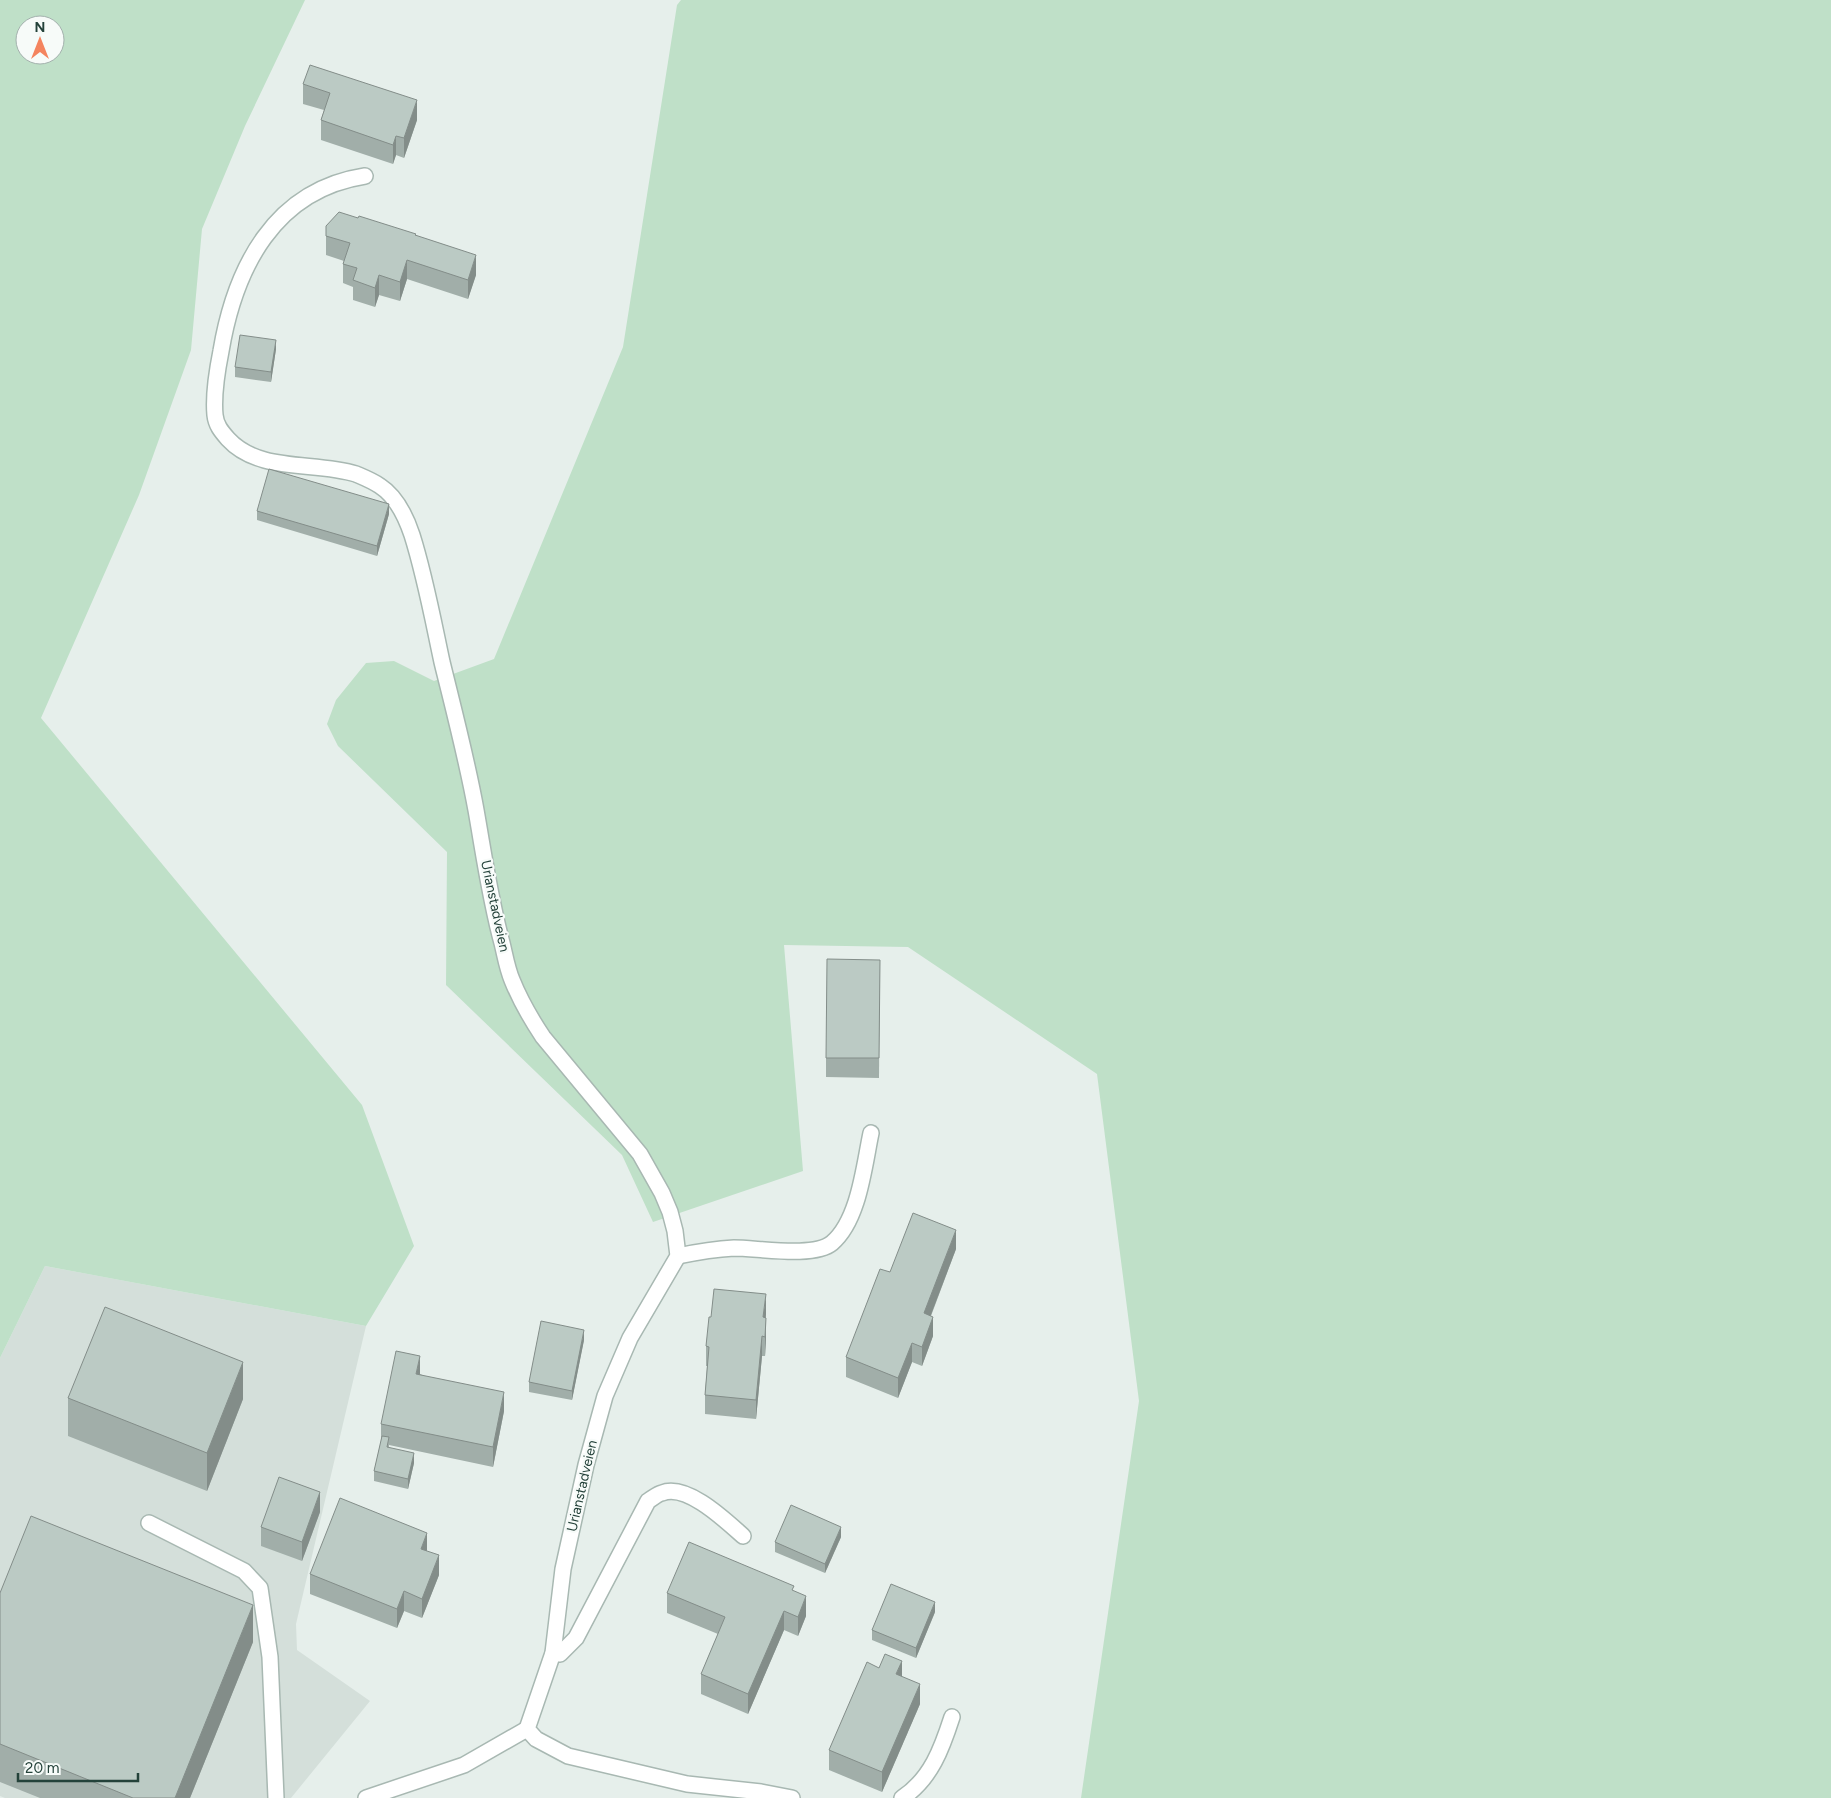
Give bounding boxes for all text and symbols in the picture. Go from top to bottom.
north arrow [15,15,65,65]
text: N [35,19,45,36]
street label: Urianstadveien [477,859,513,954]
street label: Urianstadveien [563,1438,601,1533]
scale bar [18,1750,138,1782]
text: 20 m [25,1759,59,1777]

